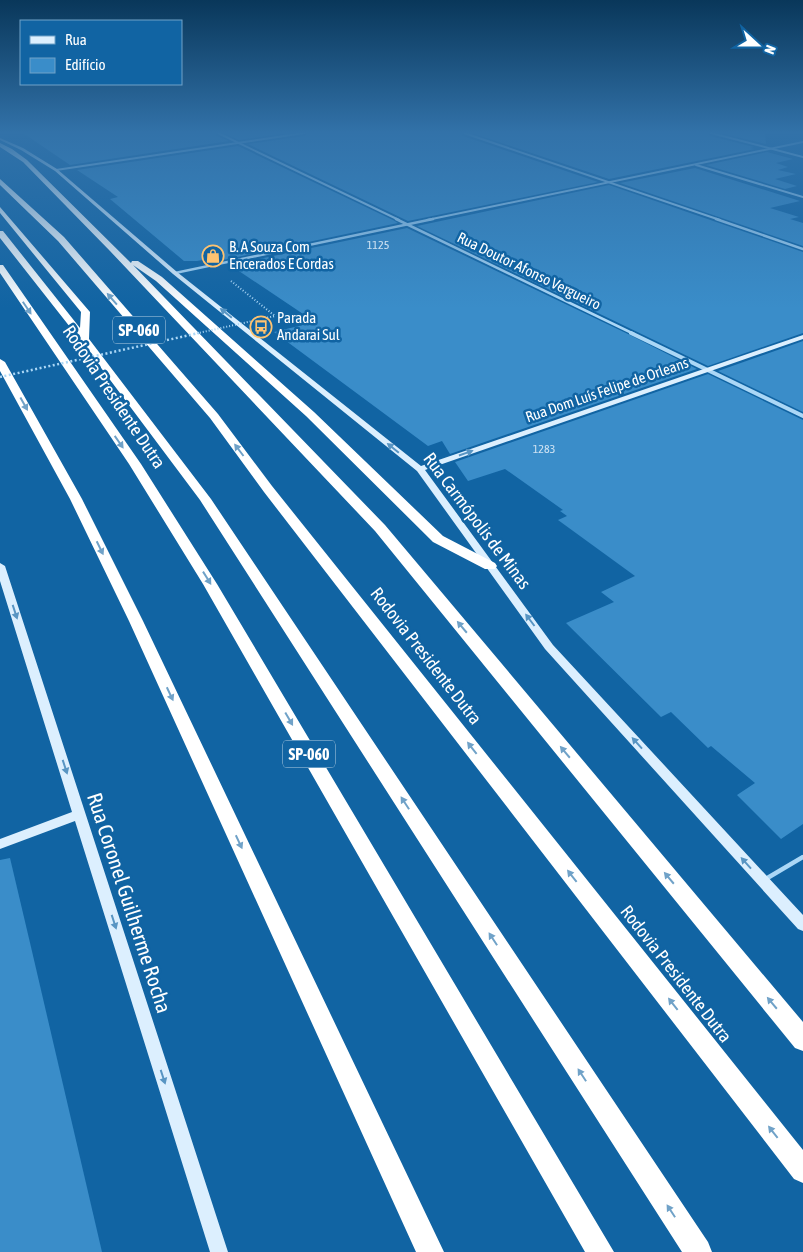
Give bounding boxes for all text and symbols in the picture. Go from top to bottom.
legend [20,20,182,85]
north arrow [733,20,783,70]
text: Rua [65,31,87,48]
text: N [761,43,779,56]
text: Edifício [65,56,106,73]
street label: Rua Doutor Afonso Vergueiro [455,228,604,313]
place label: B. A Souza Com Encerados E Cordas [229,238,334,272]
house number: 1125 [367,238,389,252]
shop icon: B. A Souza Com Encerados E Cordas [201,244,225,268]
one-way arrow [106,293,118,305]
one-way arrow [23,301,32,314]
one-way arrow [219,307,232,318]
place label: Parada Andarai Sul [277,309,340,343]
bus stop icon: Parada Andarai Sul [249,315,273,339]
road number: SP-060 [113,316,165,344]
street label: Rodovia Presidente Dutra [59,321,170,472]
street label: Rua Dom Luís Felipe de Orleans [523,354,691,425]
one-way arrow [19,398,28,411]
one-way arrow [115,435,124,448]
one-way arrow [387,442,400,453]
house number: 1283 [533,442,555,456]
one-way arrow [233,444,244,457]
street label: Rua Carmópolis de Minas [419,448,536,593]
one-way arrow [458,449,473,456]
one-way arrow [96,541,104,555]
one-way arrow [202,572,212,585]
street label: Rodovia Presidente Dutra [366,583,486,728]
one-way arrow [12,605,19,620]
one-way arrow [525,613,535,627]
one-way arrow [456,621,467,634]
one-way arrow [166,687,174,701]
one-way arrow [285,711,293,726]
one-way arrow [631,737,643,749]
road number: SP-060 [283,741,335,768]
one-way arrow [466,742,477,755]
one-way arrow [560,746,571,759]
one-way arrow [61,760,69,775]
street label: Rua Coronel Guilherme Rocha [83,790,177,1016]
one-way arrow [400,796,409,810]
one-way arrow [235,835,243,849]
one-way arrow [740,857,752,869]
one-way arrow [567,870,578,883]
one-way arrow [663,871,674,884]
street label: Rodovia Presidente Dutra [616,901,736,1046]
one-way arrow [111,915,119,930]
one-way arrow [489,932,498,946]
one-way arrow [767,997,778,1009]
one-way arrow [667,998,678,1011]
one-way arrow [160,1069,168,1084]
one-way arrow [578,1069,587,1082]
one-way arrow [767,1126,778,1139]
one-way arrow [666,1205,676,1218]

